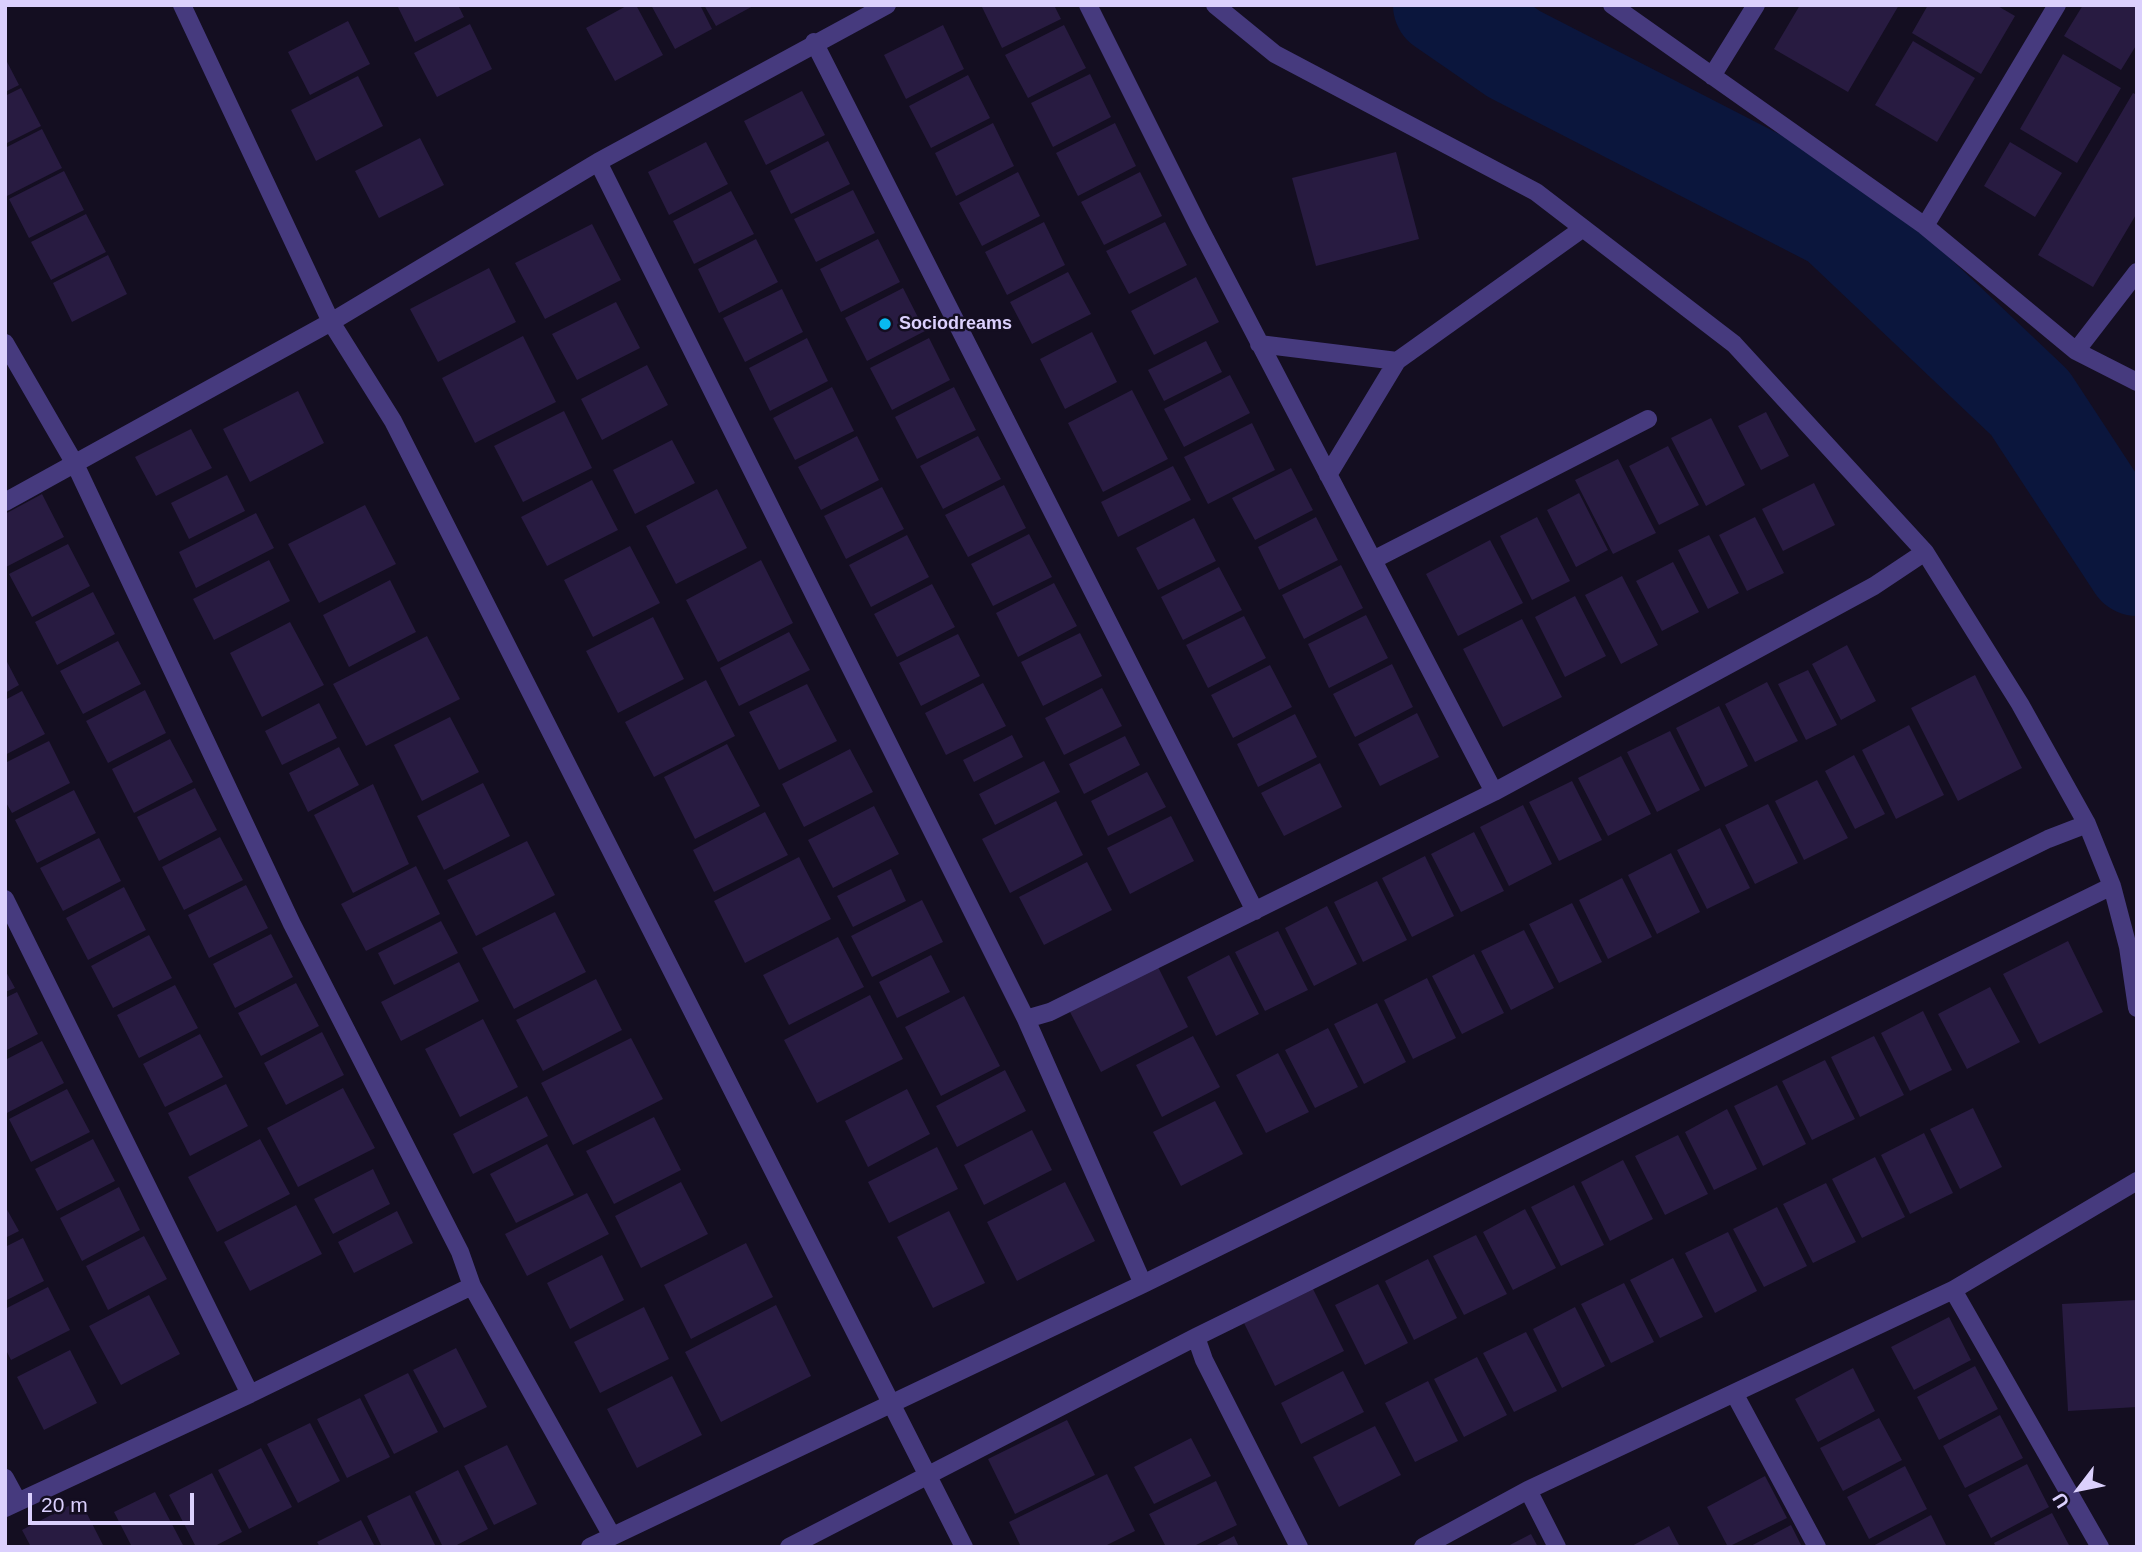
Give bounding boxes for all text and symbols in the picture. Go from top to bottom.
place label: Sociodreams [899,313,1012,335]
marker: Sociodreams [877,316,893,332]
north arrow [2044,1454,2114,1524]
scale bar [32,1478,198,1522]
text: U [2048,1489,2073,1512]
text: 20 m [41,1493,88,1516]

